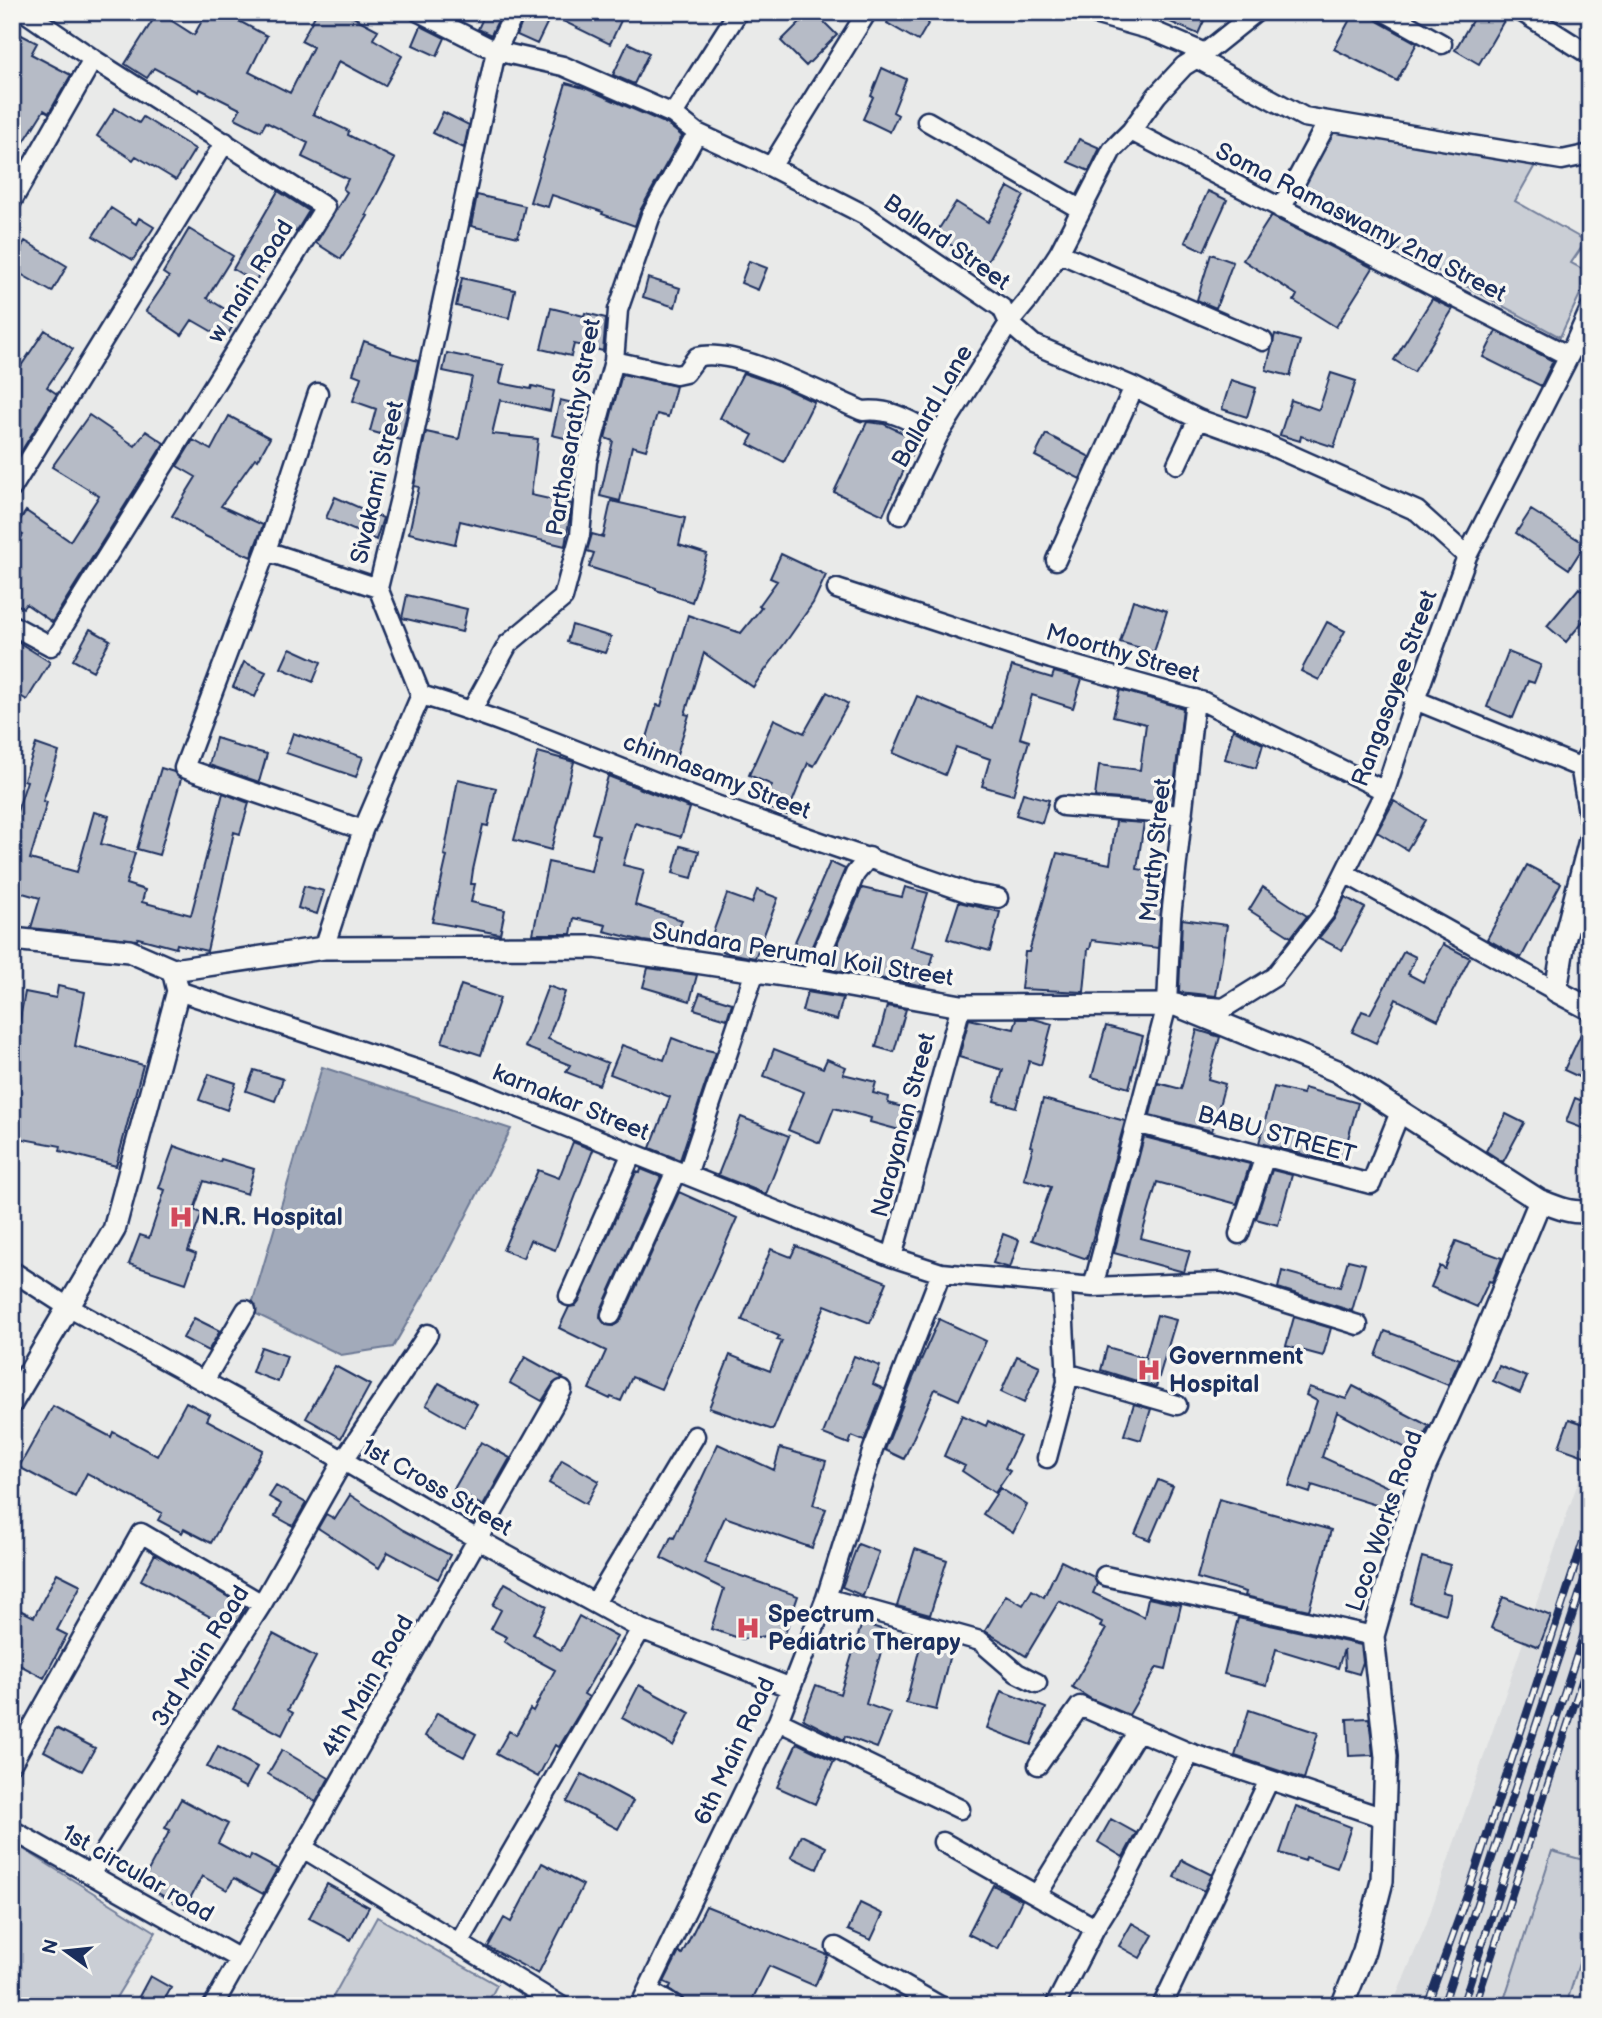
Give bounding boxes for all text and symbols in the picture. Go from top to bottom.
street label: Soma Ramaswamy 2nd Street [1211,136,1512,309]
street label: Ballard Street [878,188,1016,297]
street label: w main Road [201,214,300,348]
street label: Parthasarathy Street [540,316,607,538]
street label: Ballard Lane [886,340,979,473]
street label: Sivakami Street [345,397,410,566]
street label: Rangasayee Street [1345,585,1444,790]
street label: Moorthy Street [1043,618,1204,689]
street label: chinnasamy Street [619,727,815,826]
street label: Murthy Street [1134,776,1178,924]
street label: Sundara Perumal Koil Street [650,916,956,993]
street label: Narayanan Street [865,1029,942,1221]
street label: karnakar Street [488,1058,654,1147]
street label: BABU STREET [1195,1099,1360,1170]
hospital icon: N.R. Hospital [167,1203,195,1231]
place label: N.R. Hospital [201,1203,343,1232]
place label: Government Hospital [1169,1342,1303,1399]
hospital icon: Government Hospital [1135,1356,1163,1384]
street label: Loco Works Road [1340,1427,1429,1616]
street label: 1st Cross Street [356,1432,518,1543]
street label: 3rd Main Road [145,1580,255,1732]
place label: Spectrum Pediatric Therapy [768,1600,961,1657]
street label: 4th Main Road [315,1610,420,1763]
hospital icon: Spectrum Pediatric Therapy [734,1614,762,1642]
street label: 6th Main Road [688,1673,781,1830]
street label: 1st circular road [57,1818,219,1929]
north arrow [32,1916,102,1986]
text: N [38,1937,64,1957]

